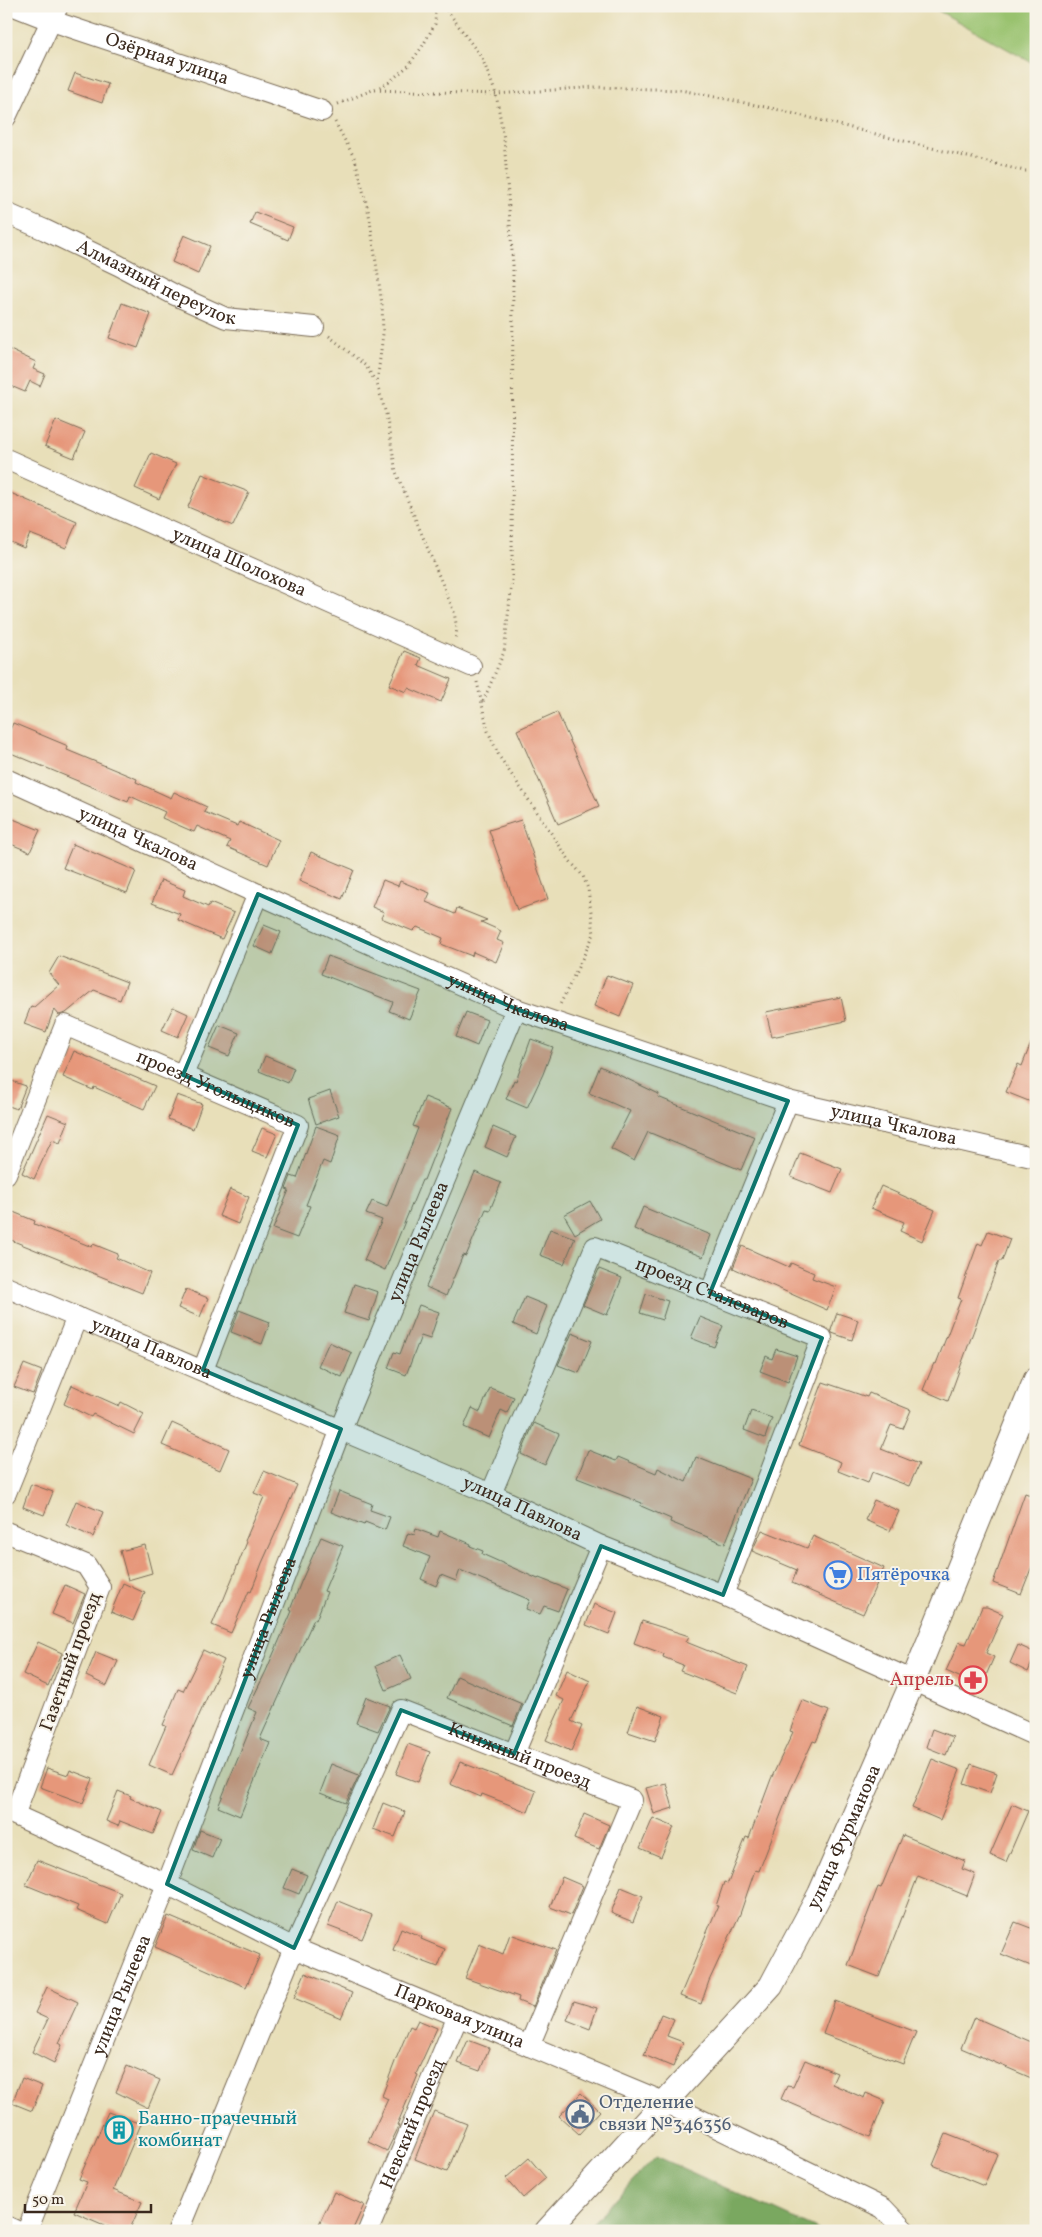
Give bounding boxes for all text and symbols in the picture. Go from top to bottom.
street label: Озёрная улица [102,27,232,92]
street label: Алмазный переулок [72,234,237,332]
street label: улица Шолохова [167,521,310,604]
street label: улица Чкалова [74,801,202,878]
street label: улица Чкалова [443,967,572,1039]
street label: проезд Угольщиков [132,1044,299,1135]
street label: улица Чкалова [828,1098,960,1152]
street label: улица Рылеева [382,1177,456,1306]
street label: проезд Сталеваров [631,1251,793,1336]
street label: улица Павлова [87,1312,216,1386]
street label: улица Павлова [458,1470,586,1548]
street label: улица Рылеева [234,1553,304,1683]
supermarket icon: Пятёрочка [823,1560,853,1590]
place label: Пятёрочка [857,1562,950,1588]
street label: Газетный проезд [34,1589,108,1735]
pharmacy icon: Апрель [958,1665,988,1695]
place label: Апрель [890,1667,954,1693]
street label: Книжный проезд [444,1717,595,1796]
street label: улица Фурманова [801,1761,888,1914]
street label: улица Рылеева [86,1931,158,2060]
street label: Парковая улица [390,1978,528,2056]
street label: Невский проезд [374,2055,452,2193]
place label: Отделение связи №346356 [599,2090,731,2138]
public building icon: Отделение связи №346356 [565,2099,595,2129]
place label: Банно-прачечный комбинат [138,2106,297,2154]
building icon: Банно-прачечный комбинат [104,2115,134,2145]
scale bar [25,2182,151,2214]
text: 50 m [32,2190,64,2211]

